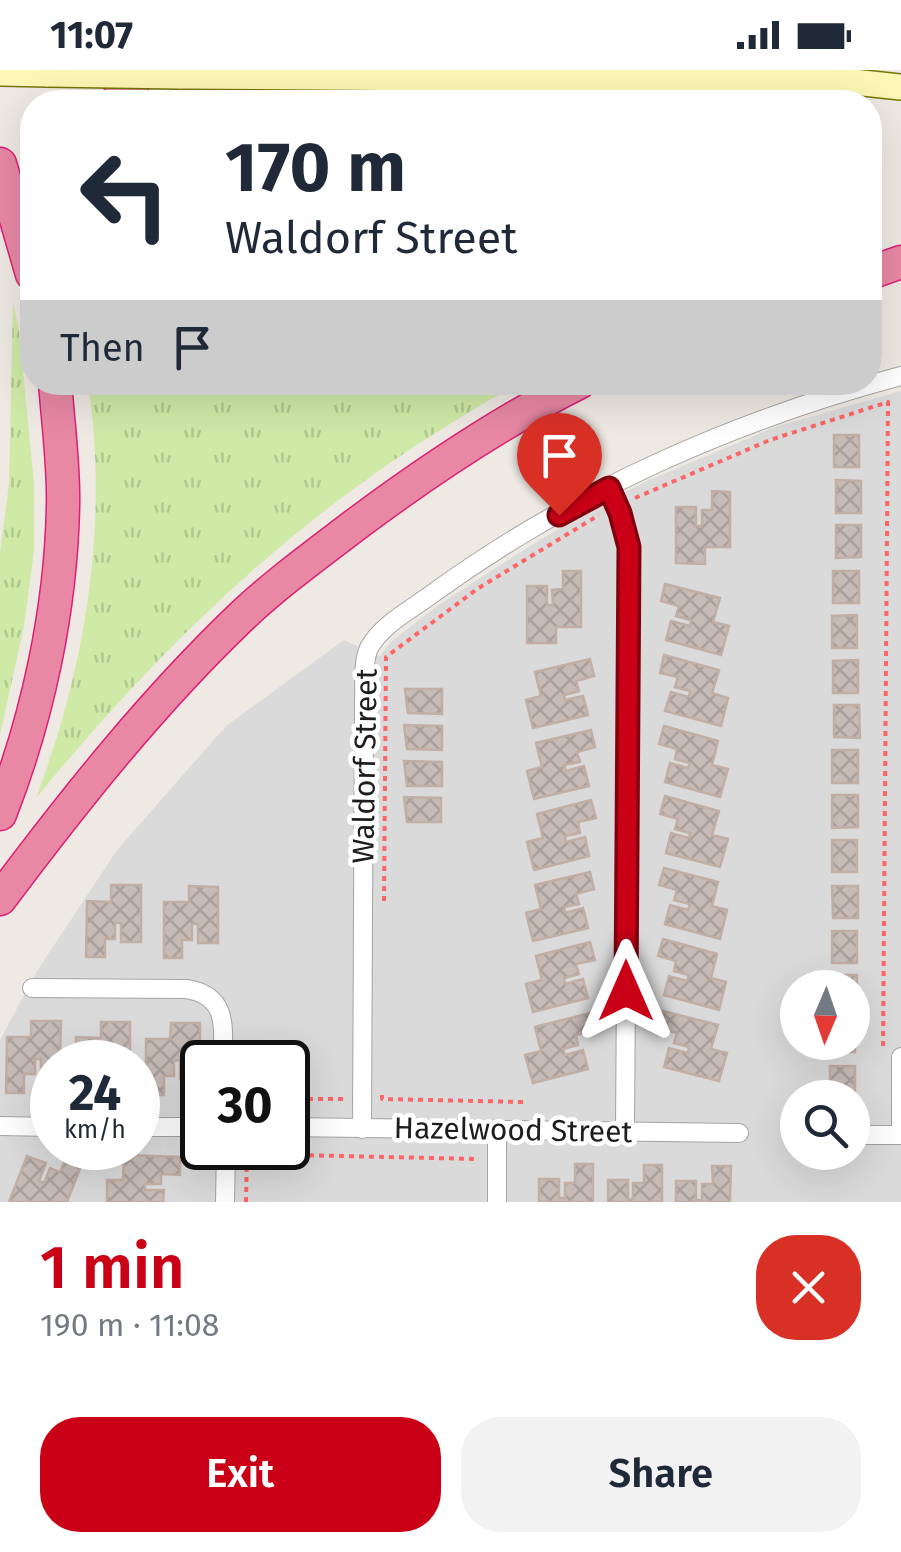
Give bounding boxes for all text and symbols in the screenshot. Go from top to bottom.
text: 11:07 [50,12,133,58]
text: 170 m [225,126,406,210]
icon: left [60,130,190,260]
text: Waldorf Street [225,211,517,265]
icon: arrive [165,320,220,375]
text: Then [60,325,145,371]
pin [517,413,602,516]
icon: arrive [532,428,587,483]
street label: Waldorf Street [345,668,385,864]
position arrow [574,939,678,1043]
north arrow [780,970,870,1060]
map controls [780,970,870,1170]
speed limit sign: 30 [180,1040,310,1170]
text: 24 [69,1063,121,1123]
button: search [780,1080,870,1170]
street label: Hazelwood Street [393,1110,633,1150]
text: km/h [64,1115,126,1145]
text: 1 min [40,1232,185,1304]
button: close [756,1235,861,1340]
text: 190 m · 11:08 [40,1306,220,1344]
button: Exit [40,1417,441,1532]
button: Share [461,1417,861,1532]

